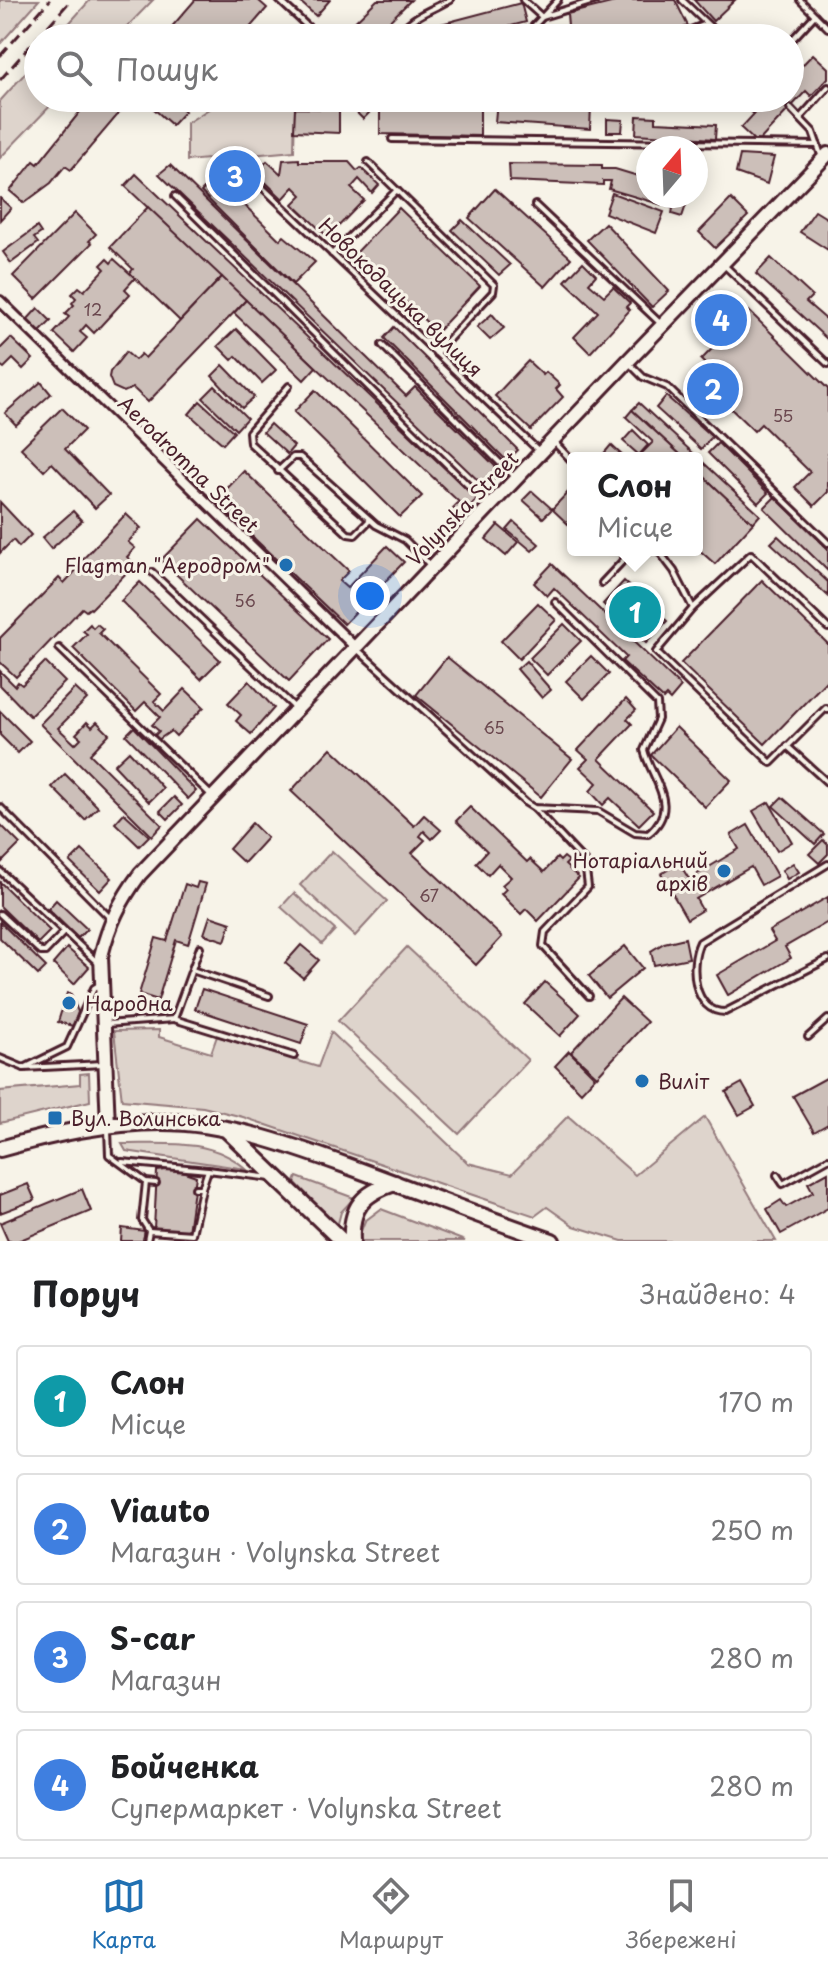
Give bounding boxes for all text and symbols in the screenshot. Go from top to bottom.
search box [24,24,804,112]
icon: search [52,46,96,90]
text: Пошук [116,46,218,91]
north arrow [636,136,708,208]
pin: 3 [209,146,261,206]
street label: Новокодацька вулиця [312,210,490,384]
pin: 4 [695,290,747,350]
house number: 12 [84,297,102,321]
pin: 2 [687,359,739,419]
street label: Aerodromna Street [112,389,266,539]
house number: 55 [773,403,793,427]
street label: Volynska Street [399,444,525,572]
popup [567,452,703,556]
text: Слон [597,462,672,507]
text: Місце [597,507,673,546]
place label: Flagman "Аеродром" [65,550,270,580]
marker: Flagman "Аеродром" [277,556,295,574]
your location [350,576,390,616]
pin: 1 [609,582,661,642]
house number: 56 [234,588,256,612]
house number: 65 [483,715,505,739]
place label: Нотаріальний архів [573,845,708,898]
marker: Нотаріальний архів [715,862,733,880]
house number: 67 [419,883,439,907]
place label: Народна [85,988,173,1018]
marker: Народна [60,994,78,1012]
place label: Виліт [658,1066,709,1096]
marker: Виліт [633,1072,651,1090]
place label: Вул. Волинська [71,1103,221,1133]
marker: Вул. Волинська [46,1109,64,1127]
text: Поруч [32,1267,140,1319]
text: Знайдено: 4 [640,1274,796,1313]
text: Слон [110,1359,185,1404]
text: 1 [54,1382,66,1421]
text: 170 m [719,1382,794,1421]
text: Місце [110,1404,186,1443]
text: Viauto [110,1487,210,1532]
text: 2 [51,1510,69,1549]
text: 250 m [710,1510,794,1549]
text: Магазин · Volynska Street [110,1532,440,1571]
text: S-car [110,1615,195,1660]
text: 3 [51,1638,69,1677]
text: 280 m [709,1638,794,1677]
text: Магазин [110,1660,221,1699]
text: Бойченка [110,1743,259,1788]
text: 4 [51,1766,69,1805]
text: 280 m [709,1766,794,1805]
text: Супермаркет · Volynska Street [110,1788,501,1827]
tab: Карта [91,1874,156,1955]
tab: Маршрут [339,1874,443,1955]
tab: Збережені [626,1874,737,1955]

